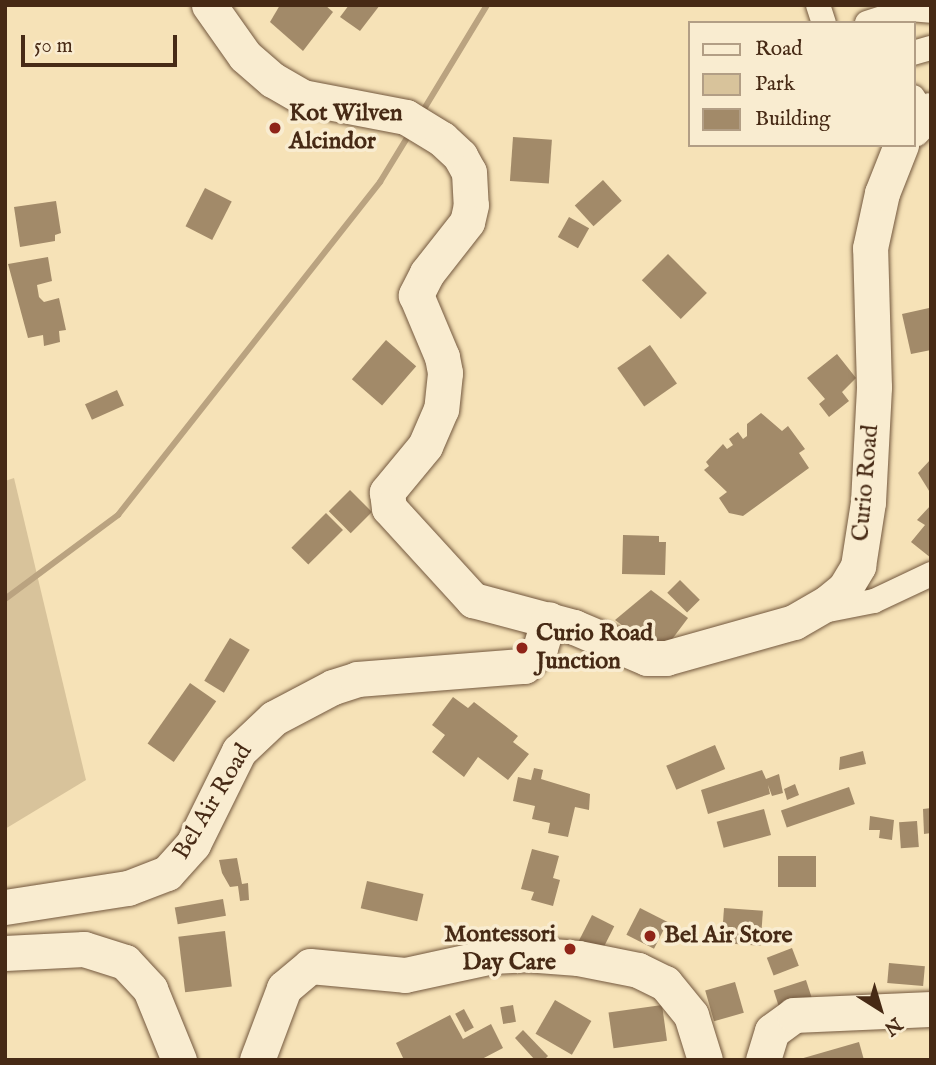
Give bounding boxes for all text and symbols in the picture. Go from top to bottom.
scale bar [24,21,180,65]
legend [688,21,915,147]
text: 50 m [34,33,73,60]
text: Road [755,36,802,63]
text: Park [755,71,795,98]
place label: Kot Wilven Alcindor [289,100,403,156]
text: Building [755,106,830,133]
marker: Kot Wilven Alcindor [267,120,283,136]
street label: Curio Road [847,423,885,543]
place label: Curio Road Junction [536,620,653,676]
marker: Curio Road Junction [514,640,530,656]
street label: Bel Air Road [167,739,259,865]
place label: Montessori Day Care [444,921,556,977]
place label: Bel Air Store [664,922,793,950]
marker: Bel Air Store [642,928,658,944]
marker: Montessori Day Care [562,941,578,957]
north arrow [845,974,915,1044]
text: N [879,1011,906,1040]

